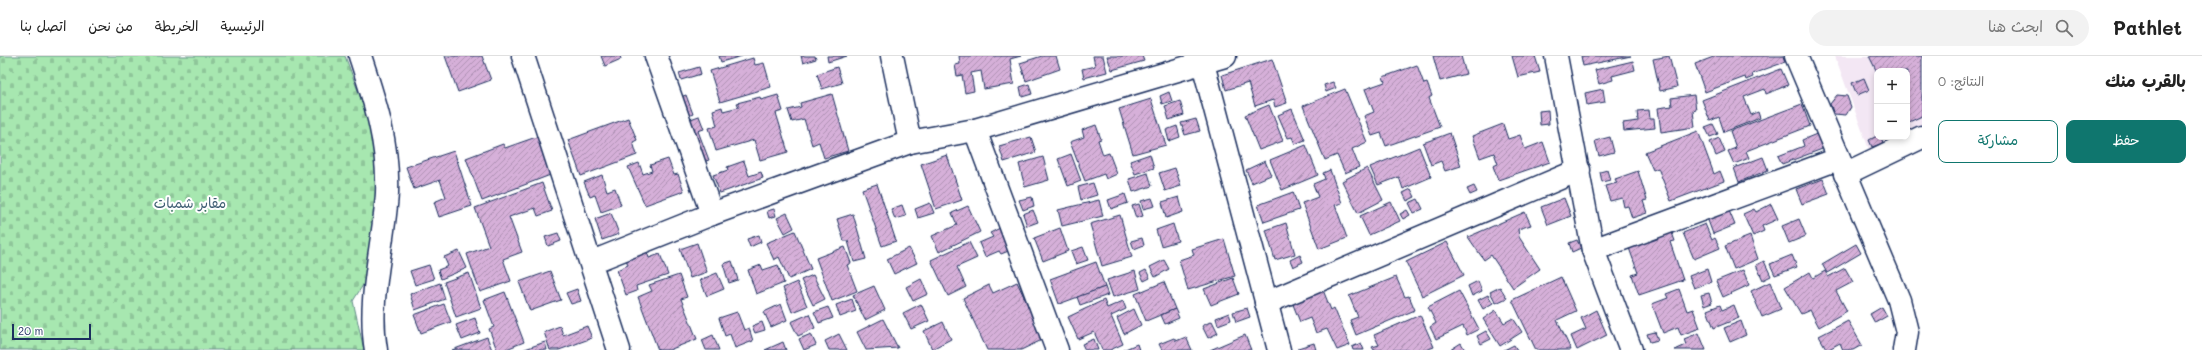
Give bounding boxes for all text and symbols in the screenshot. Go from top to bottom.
search box [1809,10,2089,46]
text: Pathlet [2113,15,2182,40]
text: اتصل بنا [20,16,66,35]
text: من نحن [88,16,133,35]
text: الخريطة [155,16,199,35]
text: الرئيسية [221,16,264,35]
text: ابحث هنا [1988,16,2043,36]
icon: search [2053,17,2075,39]
map controls [1874,68,1910,140]
button: + [1874,68,1910,104]
text: بالقرب منك [2105,69,2186,91]
text: النتائج: 0 [1938,72,1984,89]
button: − [1874,104,1910,140]
button: مشاركة [1938,120,2058,163]
button: حفظ [2066,120,2186,163]
park label: مقابر شمبات [154,193,226,212]
scale bar [12,322,91,341]
text: 20 m [18,323,43,338]

